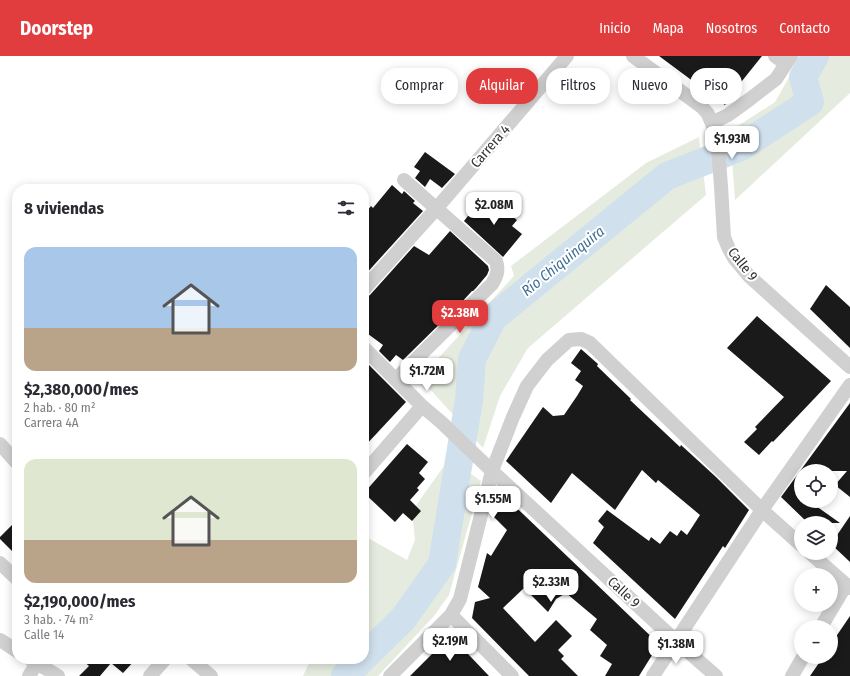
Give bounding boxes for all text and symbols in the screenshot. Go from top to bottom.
text: Doorstep [20,17,93,40]
text: Inicio [599,20,631,37]
text: Mapa [653,20,684,37]
text: Nosotros [706,20,757,37]
text: Contacto [779,20,830,37]
chip: Comprar [381,68,458,104]
chip: Alquilar [466,68,538,104]
chip: Filtros [546,68,610,104]
chip: Nuevo [618,68,682,104]
chip: Piso [690,68,742,104]
street label: Carrera 4 [467,121,514,171]
pin: $1.93M [699,126,765,160]
text: $1.93M [714,131,750,146]
pin: $2.08M [461,192,527,226]
icon: filters [335,197,357,219]
text: $2.08M [475,197,513,212]
text: 8 viviendas [24,198,104,219]
water label: Río Chiquinquira [518,222,608,300]
street label: Calle 9 [724,244,761,285]
icon: home [155,273,227,345]
pin: $2.38M [427,300,493,334]
text: $2.38M [441,305,479,320]
pin: $1.72M [394,358,460,392]
text: $1.72M [409,363,445,378]
text: $2,380,000/mes [24,379,139,400]
text: 2 hab. · 80 m² [24,400,95,415]
text: Carrera 4A [24,415,79,430]
map controls [794,464,838,664]
button: locate [794,464,838,508]
icon: home [155,485,227,557]
pin: $1.55M [460,486,526,520]
text: $1.55M [475,491,511,506]
button: layers [794,516,838,560]
button: + [794,568,838,612]
pin: $2.33M [518,569,584,603]
street label: Calle 9 [604,573,644,612]
text: $2.33M [532,574,570,589]
text: $2,190,000/mes [24,591,136,612]
text: 3 hab. · 74 m² [24,612,93,627]
button: − [794,620,838,664]
text: Calle 14 [24,627,64,642]
pin: $2.19M [417,628,483,662]
pin: $1.38M [643,631,709,665]
text: $2.19M [432,633,468,648]
text: $1.38M [657,636,695,651]

